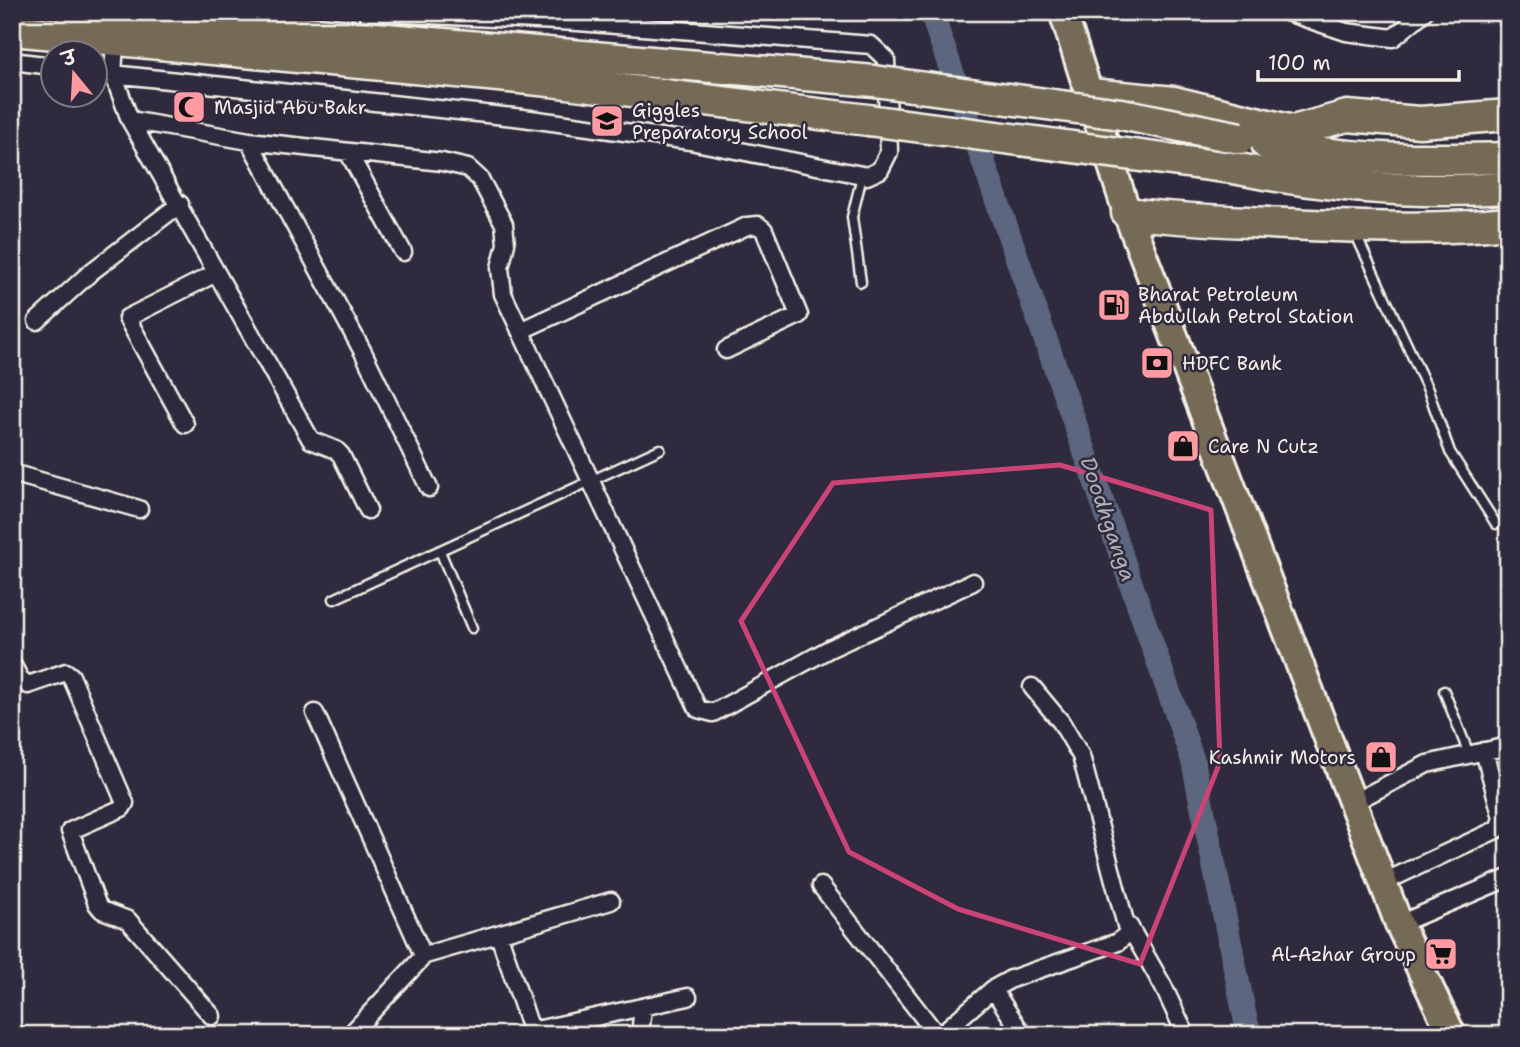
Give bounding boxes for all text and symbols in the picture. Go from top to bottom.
north arrow [38,38,108,108]
scale bar [1258,38,1459,82]
text: उ [57,44,81,73]
text: 100 m [1268,49,1331,77]
mosque icon: Masjid Abu Bakr [170,88,208,126]
place label: Masjid Abu Bakr [214,95,366,120]
place label: Giggles Preparatory School [632,98,808,145]
school or university icon: Giggles Preparatory School [588,102,626,140]
place label: Bharat Petroleum Abdullah Petrol Station [1138,282,1354,329]
fuel station icon: Bharat Petroleum Abdullah Petrol Station [1095,286,1133,324]
bank icon: HDFC Bank [1138,344,1176,382]
place label: HDFC Bank [1182,351,1282,376]
shop icon: Care N Cutz [1164,427,1202,465]
place label: Care N Cutz [1208,434,1319,459]
water label: Doodhganga [1074,453,1142,585]
shop icon: Kashmir Motors [1362,738,1400,776]
place label: Kashmir Motors [1209,745,1356,770]
supermarket icon: Al-Azhar Group [1422,935,1460,973]
place label: Al-Azhar Group [1271,942,1416,967]

